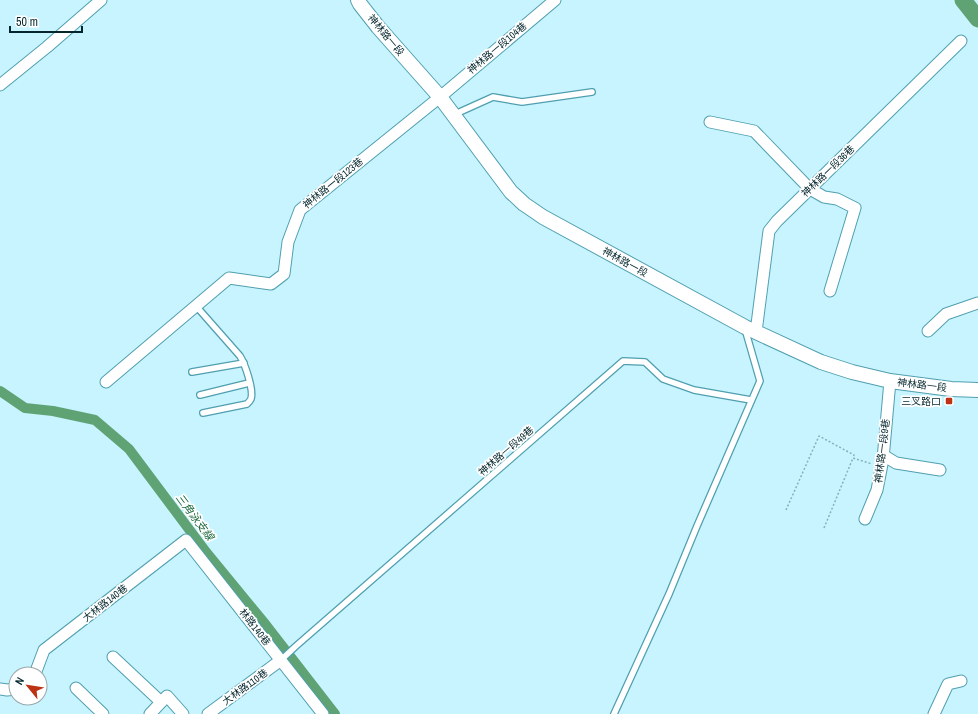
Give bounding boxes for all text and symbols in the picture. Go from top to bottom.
scale bar [10,8,82,34]
street label: 神林路一段 [365,12,407,58]
text: 50 m [16,14,38,30]
street label: 神林路一段104巷 [465,19,529,77]
street label: 神林路一段36巷 [799,142,857,200]
street label: 神林路一段123巷 [300,155,366,211]
street label: 神林路一段 [600,244,650,280]
street label: 神林路一段 [896,376,948,394]
place label: 三叉路口 [901,395,941,408]
marker: 三叉路口 [944,396,954,406]
street label: 神林路一段9巷 [872,418,892,484]
street label: 神林路一段49巷 [476,423,536,479]
water label: 三角泳支線 [173,491,218,545]
street label: 大林路140巷 [80,581,130,625]
street label: 林路140巷 [236,606,274,648]
north arrow [8,666,48,706]
street label: 大林路110巷 [220,666,270,708]
text: N [12,675,27,687]

